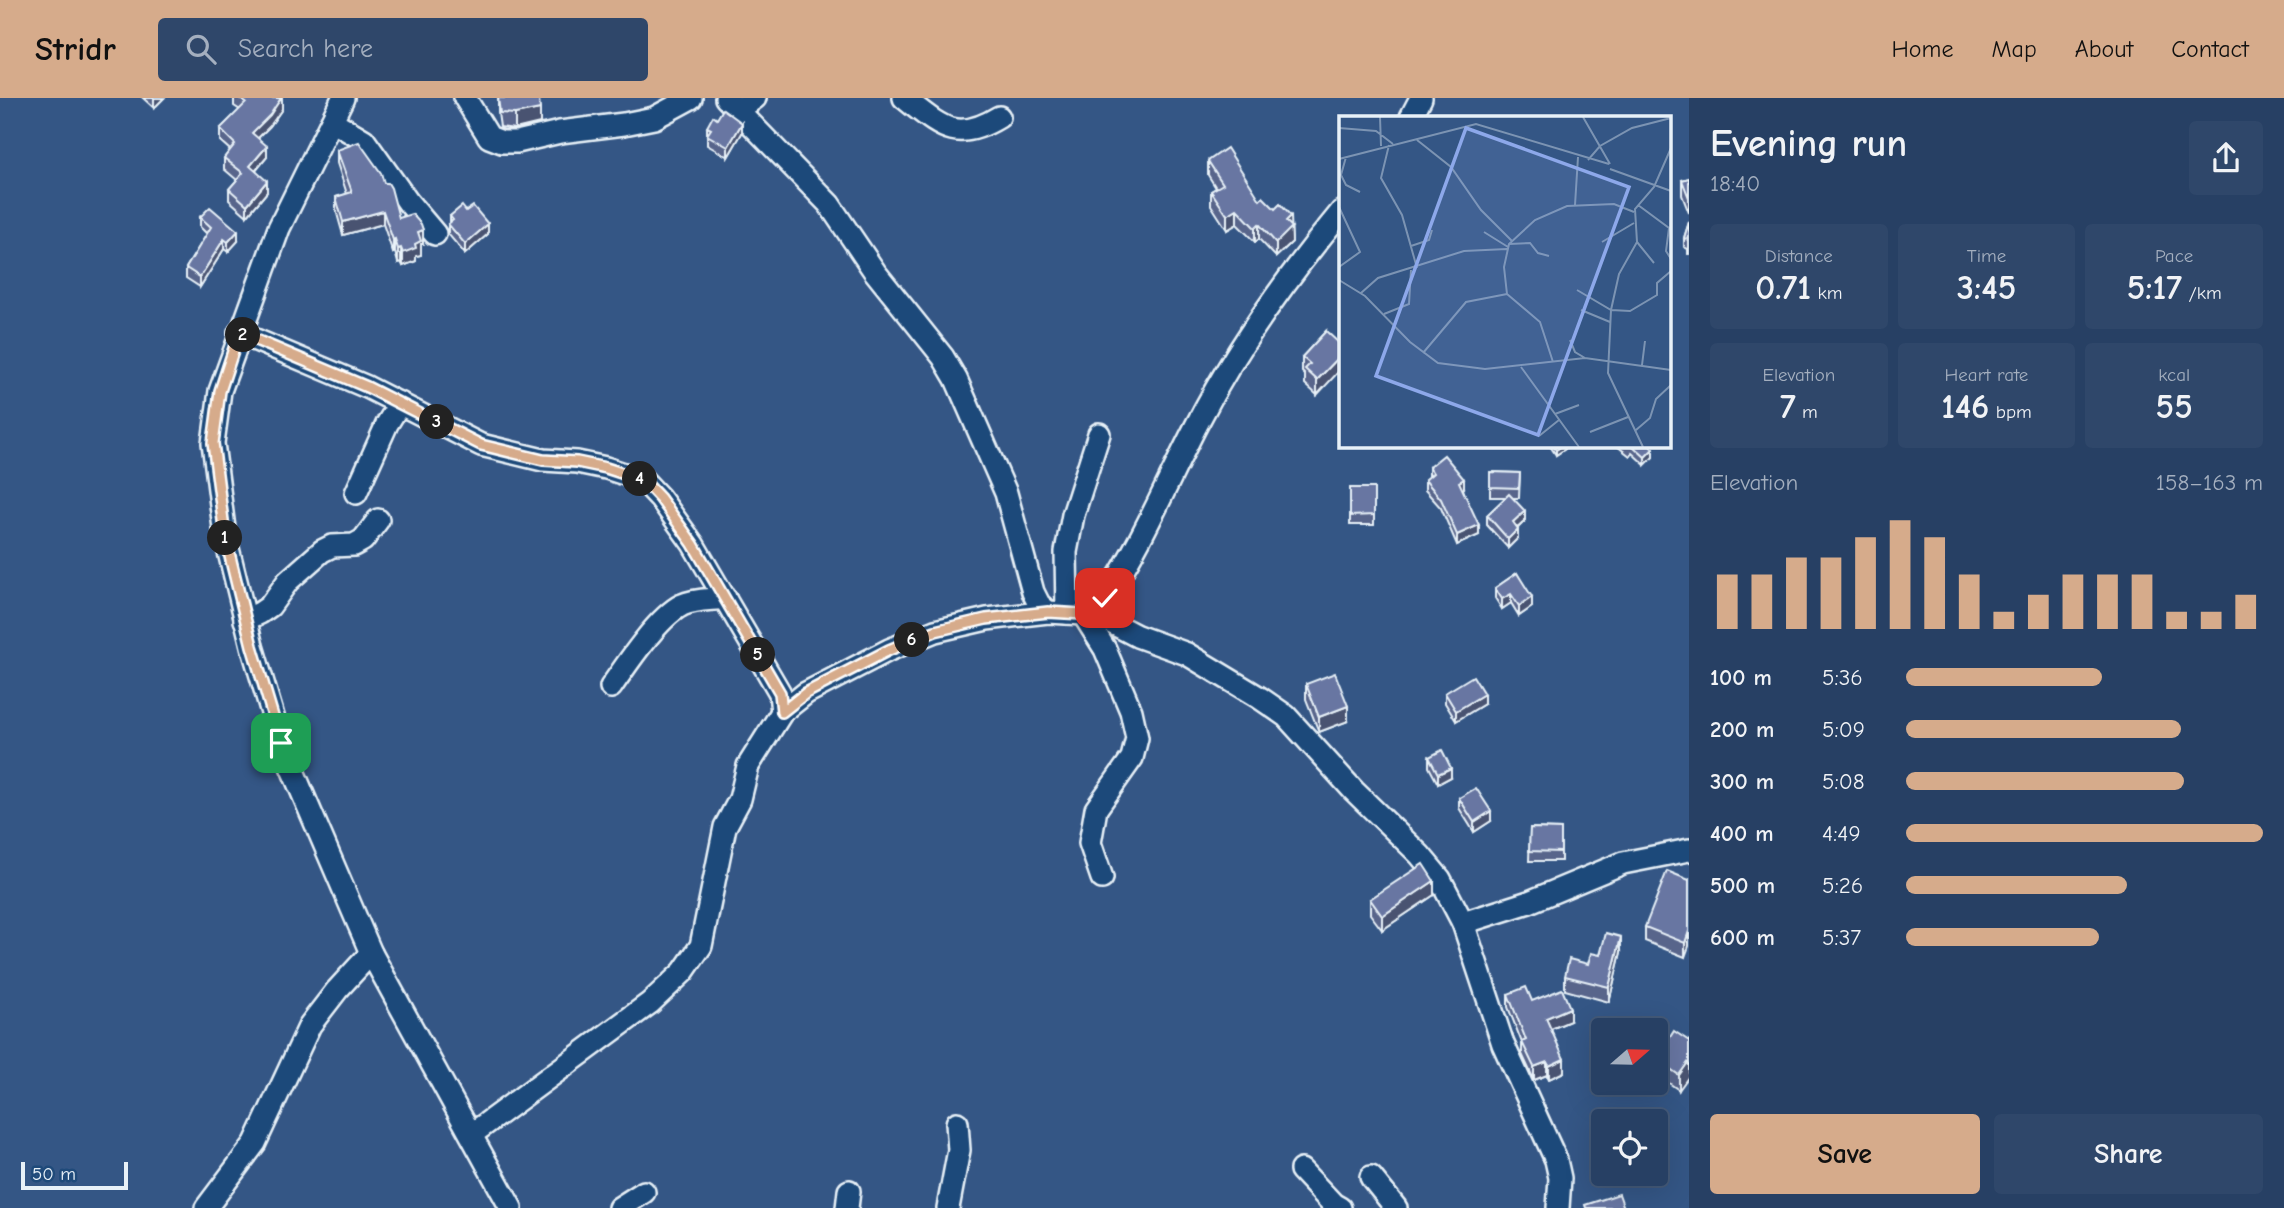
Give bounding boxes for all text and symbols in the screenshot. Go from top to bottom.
search box [158,18,648,81]
text: Stridr [35,30,116,68]
icon: search [182,30,220,68]
text: Search here [238,34,373,64]
text: Home [1892,35,1953,63]
text: Map [1991,35,2037,63]
text: About [2075,35,2133,63]
text: Contact [2171,35,2249,63]
inset map [1339,116,1672,448]
button: share [2189,121,2263,195]
text: Evening run [1710,122,1907,166]
text: 18:40 [1710,170,1760,197]
text: Distance [1765,245,1833,267]
text: Time [1967,245,2006,267]
text: Pace [2155,245,2193,267]
text: 0.71 [1755,267,1811,308]
text: 3:45 [1957,267,2016,308]
text: 5:17 [2127,267,2182,308]
text: km [1811,282,1842,304]
text: /km [2182,282,2222,304]
pin: 2 [226,317,260,352]
text: 2 [238,323,247,345]
text: Elevation [1762,364,1835,386]
text: Heart rate [1945,364,2028,386]
text: kcal [2158,364,2190,386]
text: 7 [1780,386,1796,427]
text: 146 [1941,386,1989,427]
text: 55 [2156,386,2193,427]
text: m [1796,401,1818,423]
text: bpm [1989,401,2032,423]
pin: 3 [420,404,454,440]
text: 3 [432,410,441,432]
pin: 4 [622,462,658,496]
text: 4 [635,467,644,489]
text: Elevation [1710,469,1798,496]
text: 158–163 m [2156,469,2263,496]
pin: 1 [208,520,243,556]
text: 1 [221,526,228,548]
pin [1075,568,1135,628]
icon: check [1086,579,1124,617]
pin: 6 [894,622,930,658]
text: 6 [907,628,916,650]
pin: 5 [740,638,776,672]
text: 5 [752,643,763,665]
text: 100 m [1710,664,1772,691]
text: 5:36 [1822,664,1863,691]
pin [251,713,311,773]
text: 200 m [1710,716,1774,743]
text: 5:09 [1822,716,1865,743]
icon: arrive [262,724,300,762]
text: 300 m [1710,768,1774,795]
text: 5:08 [1822,768,1864,795]
text: 400 m [1710,820,1774,847]
text: 4:49 [1822,820,1861,847]
text: 500 m [1710,872,1775,899]
text: 5:26 [1822,872,1863,899]
text: 600 m [1710,924,1775,951]
text: 5:37 [1822,924,1861,951]
north arrow [1591,1018,1668,1096]
map controls [1591,1018,1668,1186]
button: locate [1591,1109,1668,1186]
button: Save [1710,1114,1980,1194]
button: Share [1994,1114,2263,1194]
scale bar [21,1159,128,1191]
text: 50 m [32,1163,76,1185]

